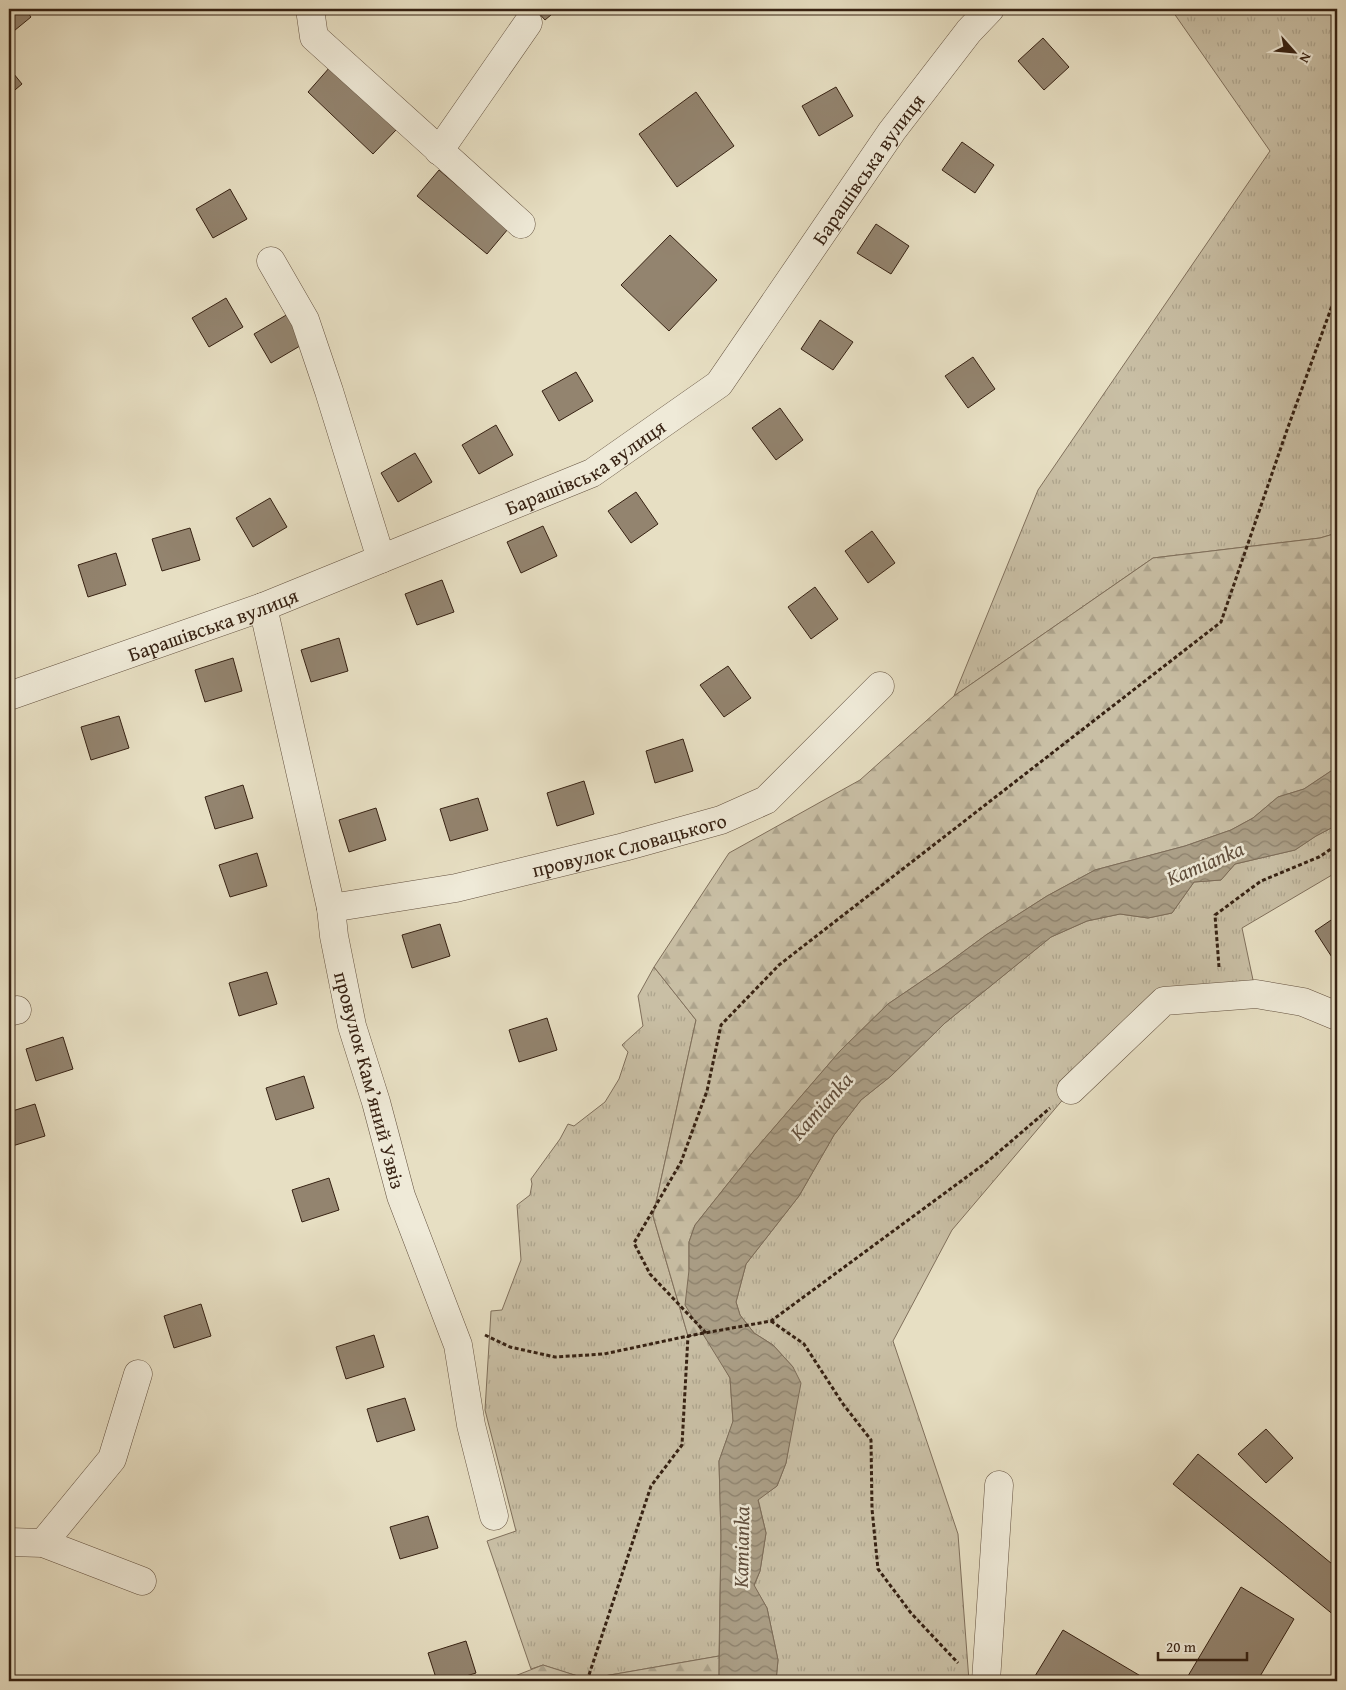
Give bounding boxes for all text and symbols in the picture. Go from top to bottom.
north arrow [1268,28,1318,78]
text: N [1294,49,1317,67]
street label: Барашівська вулиця [804,87,931,250]
street label: Барашівська вулиця [501,412,671,521]
street label: Барашівська вулиця [124,580,302,668]
street label: провулок Словацького [529,805,729,883]
water label: Kamianka [1160,833,1249,894]
street label: провулок Камʼяний Узвіз [327,968,413,1192]
water label: Kamianka [781,1065,860,1147]
water label: Kamianka [725,1506,757,1589]
scale bar [1158,1630,1247,1662]
text: 20 m [1166,1636,1197,1657]

